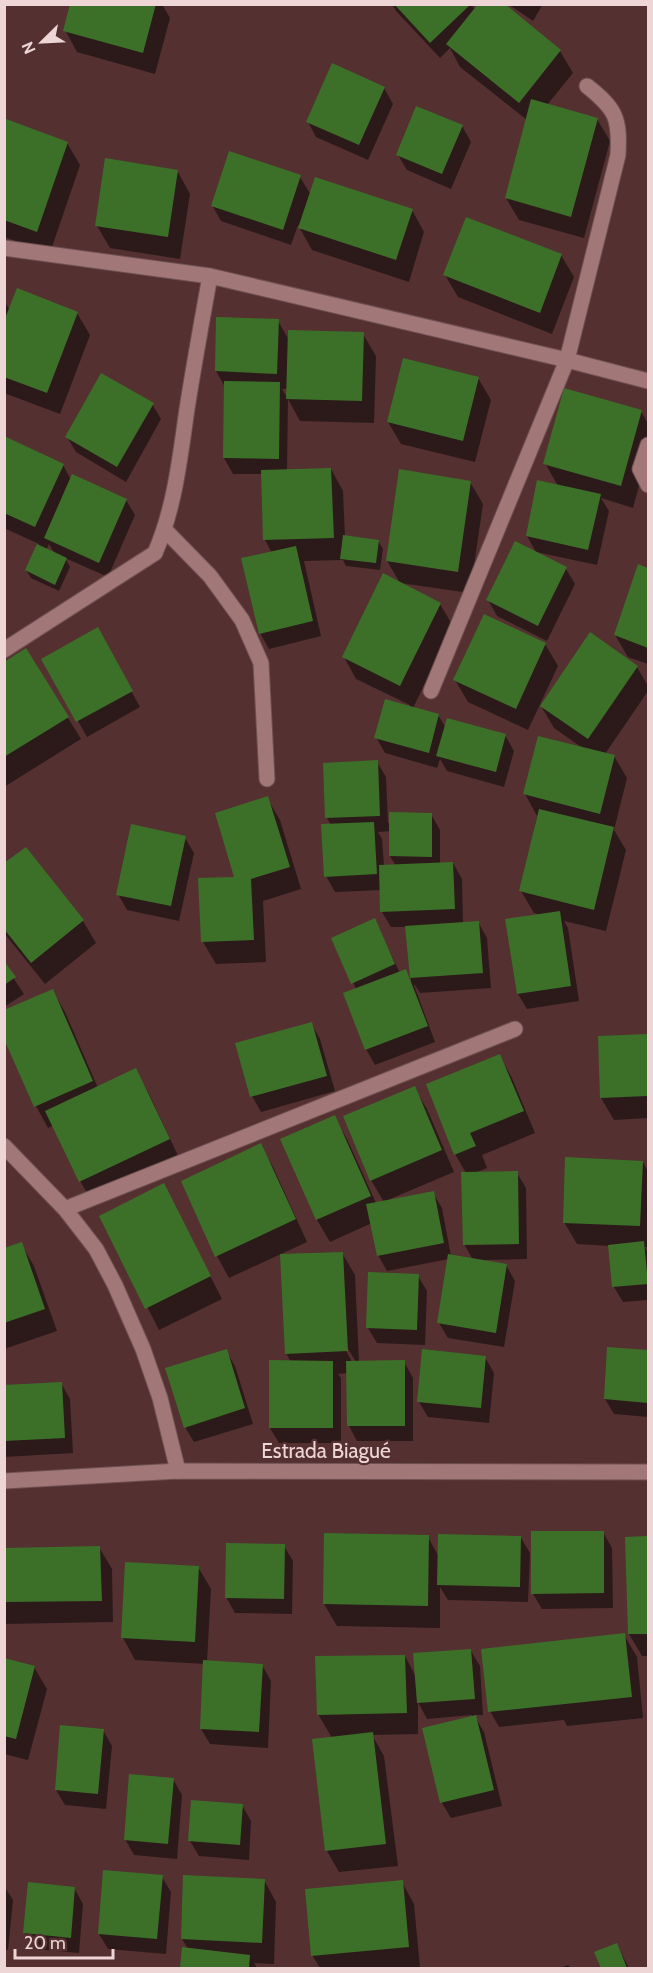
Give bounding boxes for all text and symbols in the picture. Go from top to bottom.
north arrow [12,12,72,72]
text: N [18,39,40,57]
street label: Estrada Biagué [261,1438,391,1463]
scale bar [15,1922,112,1960]
text: 20 m [24,1932,66,1954]

